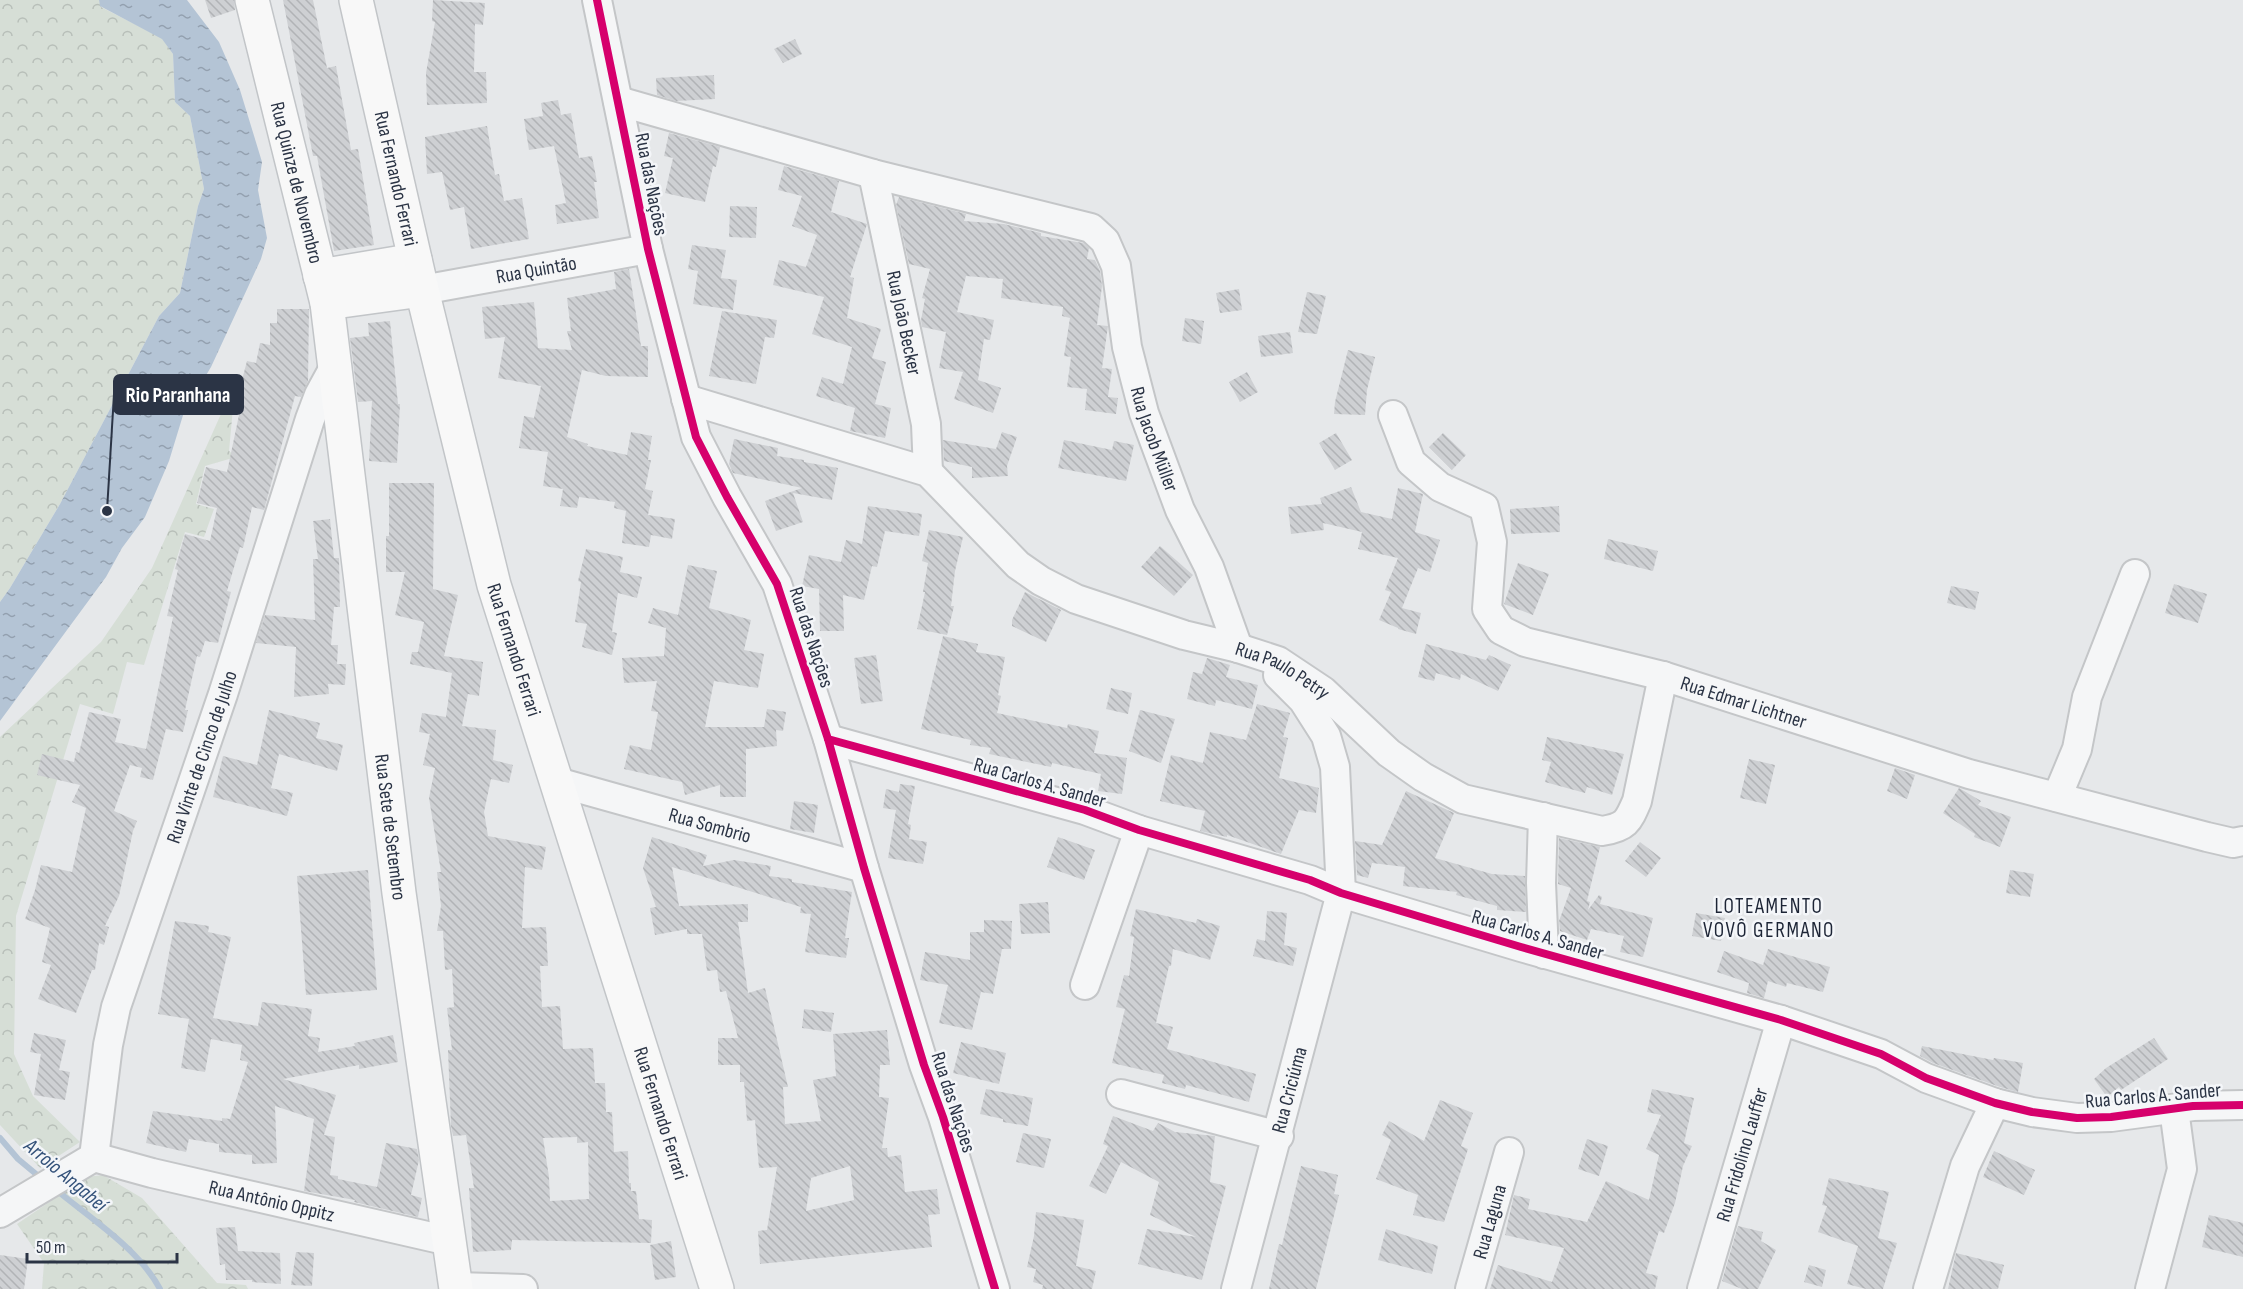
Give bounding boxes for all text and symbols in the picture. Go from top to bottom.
street label: Rua Quinze de Novembro [265,99,328,266]
street label: Rua Fernando Ferrari [369,109,423,249]
street label: Rua das Nações [629,131,673,238]
street label: Rua Quintão [494,251,578,289]
street label: Rua João Becker [881,268,926,378]
callout: Rio Paranhana [114,375,243,414]
text: Rio Paranhana [126,383,230,408]
street label: Rua Jacob Müller [1125,384,1183,495]
street label: Rua Fernando Ferrari [481,581,546,719]
street label: Rua das Nações [784,584,839,691]
street label: Rua Paulo Petry [1232,637,1335,705]
street label: Rua Vinte de Cinco de Julho [162,668,243,847]
street label: Rua Edmar Lichtner [1677,671,1810,734]
street label: Rua Sete de Setembro [369,753,411,902]
street label: Rua Carlos A. Sander [971,753,1109,813]
street label: Rua Sombrio [666,803,754,849]
district label: LOTEAMENTO VOVÔ GERMANO [1703,894,1835,943]
street label: Rua Carlos A. Sander [1469,905,1607,965]
street label: Rua Fernando Ferrari [628,1044,693,1183]
street label: Rua Criciúma [1267,1044,1313,1136]
street label: Rua das Nações [926,1049,981,1156]
street label: Rua Carlos A. Sander [2084,1078,2222,1114]
street label: Rua Fridolino Lauffer [1711,1085,1774,1225]
water label: Arroio Angabeí [18,1133,114,1219]
street label: Rua Antônio Oppitz [207,1175,336,1227]
street label: Rua Laguna [1468,1182,1512,1262]
scale bar [27,1226,177,1264]
text: 50 m [36,1237,66,1258]

